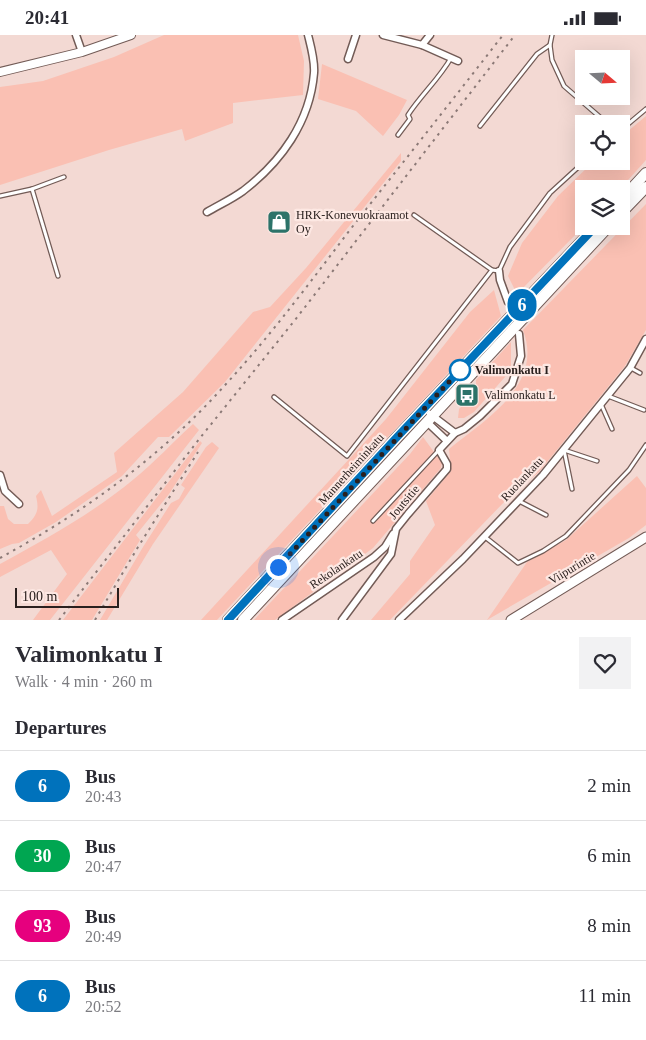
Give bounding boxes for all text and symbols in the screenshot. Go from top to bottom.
text: 20:41 [25,7,69,28]
north arrow [575,50,630,105]
map controls [575,50,630,235]
button: locate [575,115,630,170]
button: layers [575,180,630,235]
place label: HRK-Konevuokraamot Oy [296,208,409,236]
shop icon: HRK-Konevuokraamot Oy [266,209,292,235]
line badge: 6 [506,289,538,321]
text: 6 [518,295,527,315]
marker: Valimonkatu I [449,359,471,381]
place label: Valimonkatu I [475,363,549,377]
bus stop icon: Valimonkatu L [454,382,480,408]
place label: Valimonkatu L [484,388,556,402]
street label: Mannerheiminkatu [315,430,387,508]
street label: Ruolankatu [498,454,546,504]
street label: Joutsitie [386,482,422,522]
street label: Rekolankatu [307,546,365,592]
street label: Viipurintie [546,549,598,587]
your location [266,555,291,580]
scale bar [15,585,119,608]
text: 100 m [22,589,57,604]
button: heart [579,637,631,689]
text: Valimonkatu I [15,641,163,667]
text: Walk · 4 min · 260 m [15,673,152,690]
text: Departures [15,717,106,738]
text: Bus [85,766,116,787]
text: 2 min [587,775,631,796]
text: 6 [38,776,47,796]
text: 20:43 [85,788,121,805]
text: Bus [85,836,116,857]
text: 6 min [587,845,631,866]
text: 30 [34,846,52,866]
text: 20:47 [85,858,121,875]
text: Bus [85,906,116,927]
text: 8 min [587,915,631,936]
text: 93 [34,916,52,936]
text: 20:49 [85,928,121,945]
text: Bus [85,976,116,997]
text: 11 min [578,985,631,1006]
text: 6 [38,986,47,1006]
text: 20:52 [85,998,121,1015]

